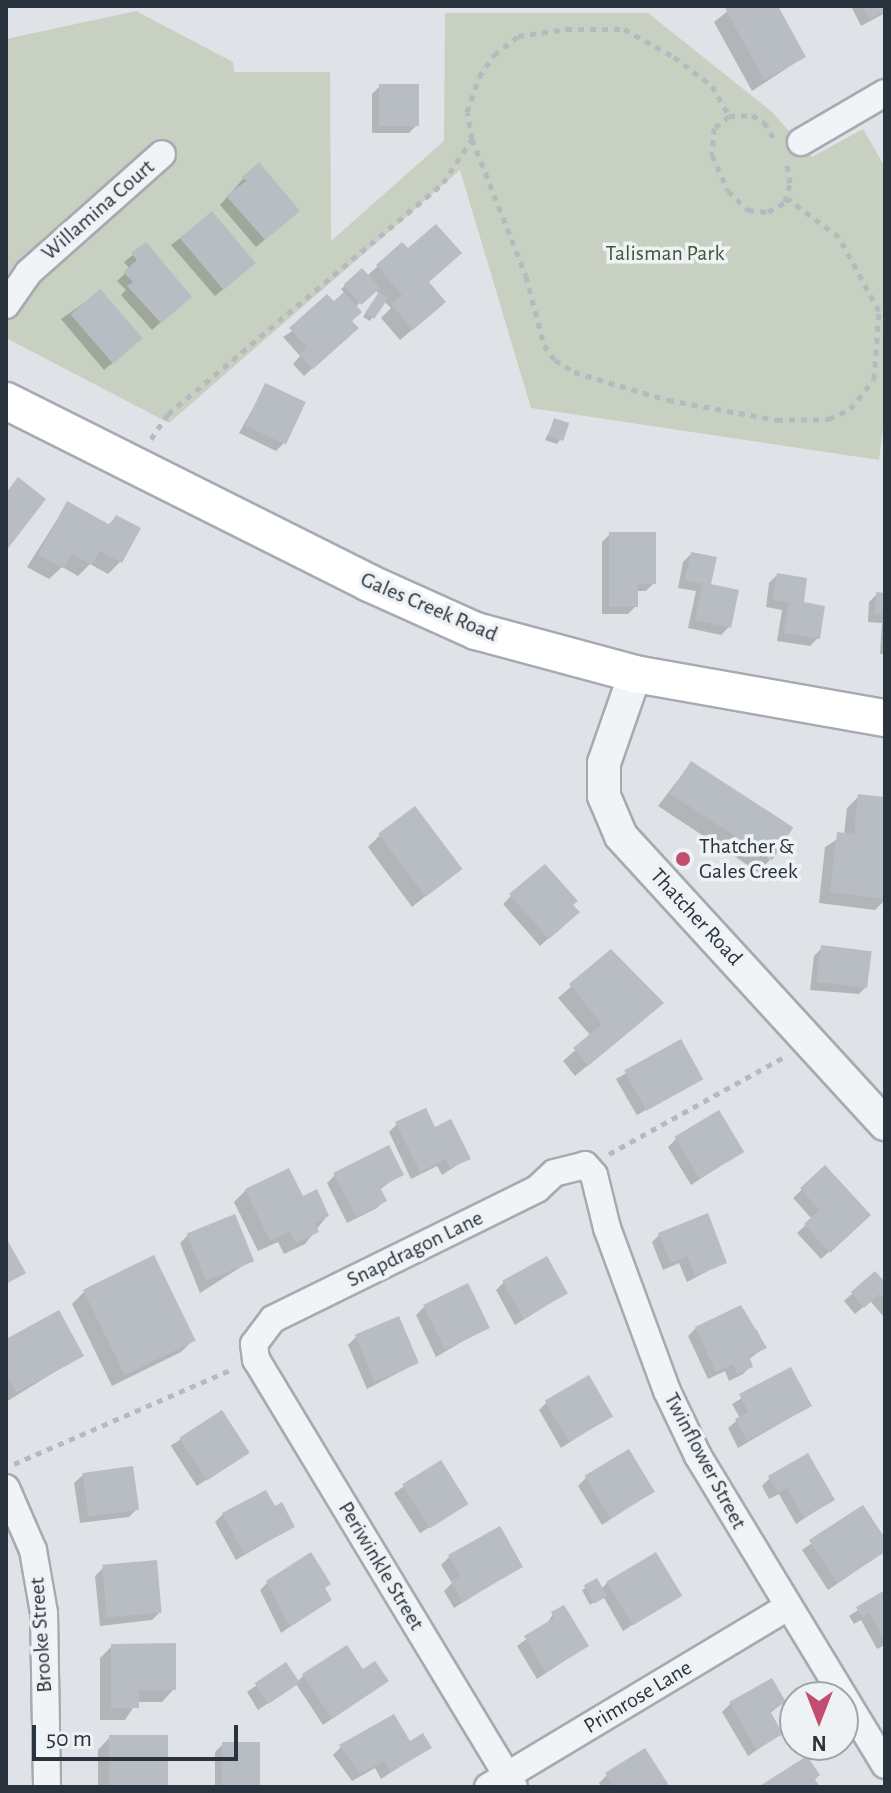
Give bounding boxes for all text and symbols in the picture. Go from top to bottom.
street label: Willamina Court [36,154,160,266]
park label: Talisman Park [606,241,724,267]
street label: Gales Creek Road [357,566,501,648]
place label: Thatcher & Gales Creek [699,833,798,884]
marker: Thatcher & Gales Creek [674,850,692,868]
street label: Thatcher Road [644,863,748,971]
street label: Snapdragon Lane [343,1205,487,1293]
street label: Twinflower Street [658,1388,752,1534]
street label: Periwinkle Street [332,1497,430,1635]
street label: Brooke Street [24,1576,58,1694]
street label: Primrose Lane [579,1654,697,1740]
north arrow [779,1681,859,1761]
scale bar [36,1709,242,1759]
text: 50 m [46,1727,92,1751]
text: N [811,1732,827,1754]

